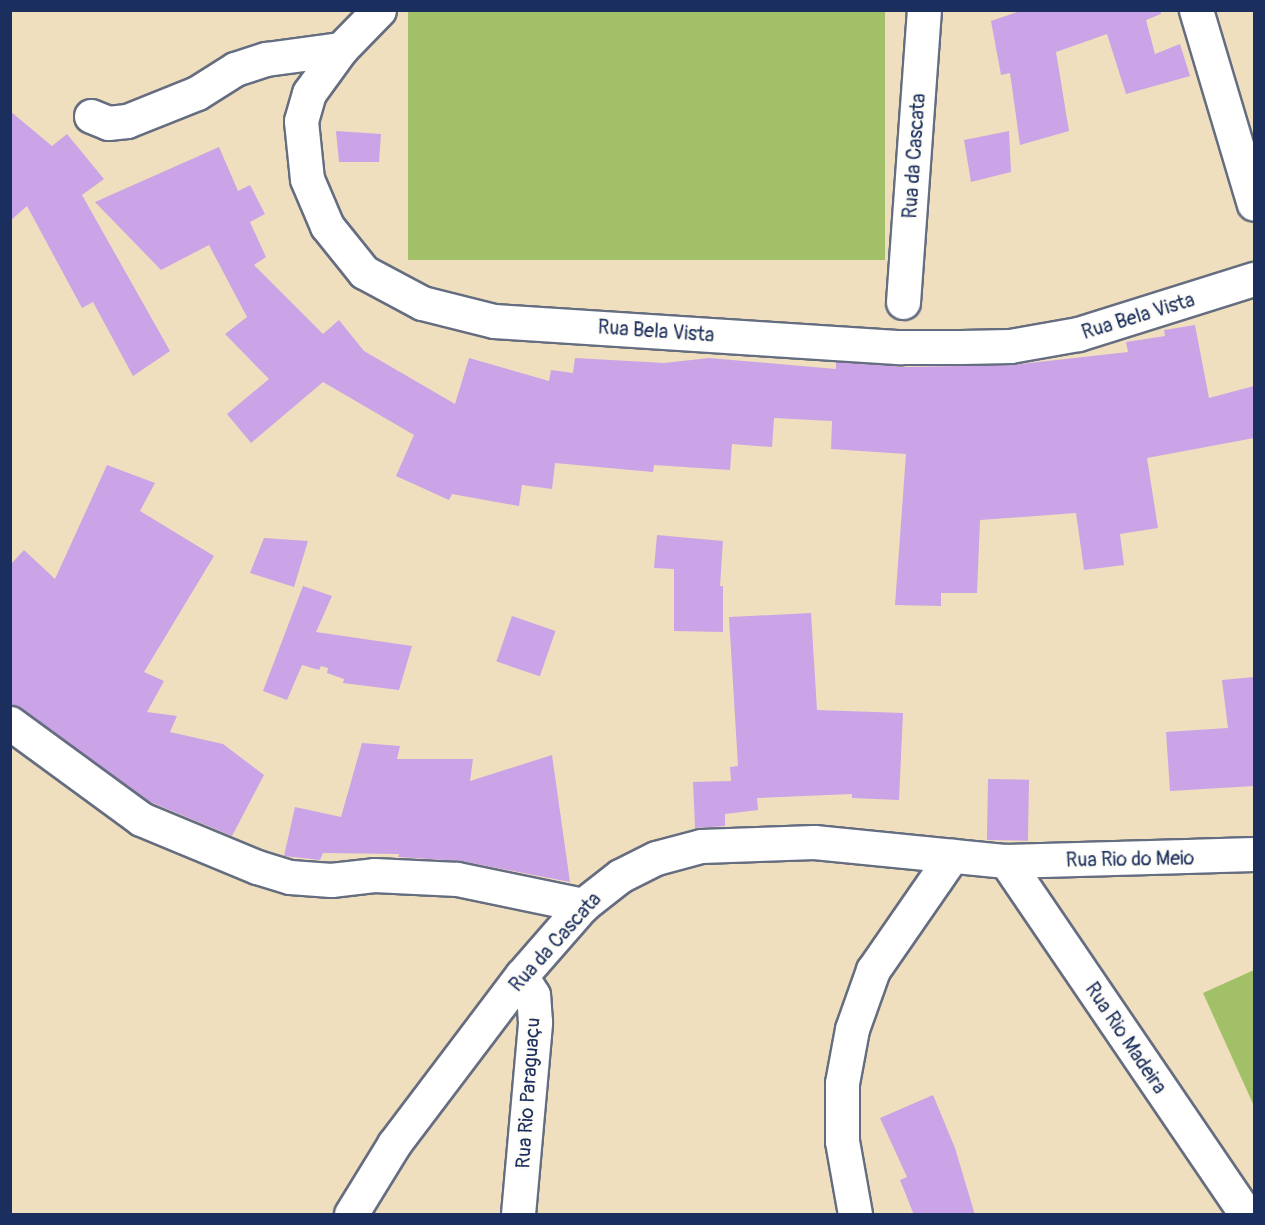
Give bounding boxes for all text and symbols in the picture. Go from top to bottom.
street label: Rua da Cascata [898,93,930,219]
street label: Rua Bela Vista [1079,287,1197,345]
street label: Rua Bela Vista [597,315,715,347]
street label: Rua Rio do Meio [1066,846,1194,872]
street label: Rua da Cascata [504,887,606,997]
street label: Rua Rio Madeira [1080,978,1172,1098]
street label: Rua Rio Paraguaçu [511,1017,545,1169]

